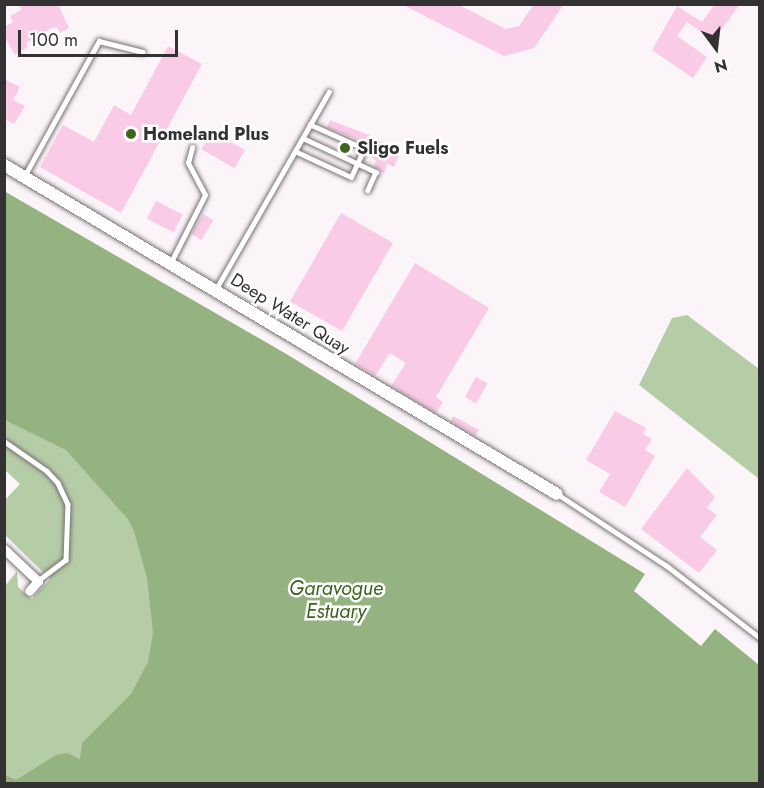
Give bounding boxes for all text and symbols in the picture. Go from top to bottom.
scale bar [21,18,182,56]
north arrow [686,18,746,78]
text: 100 m [29,27,78,53]
text: N [712,53,730,79]
place label: Homeland Plus [143,123,269,145]
marker: Homeland Plus [124,127,138,141]
place label: Sligo Fuels [357,137,448,159]
marker: Sligo Fuels [338,141,352,155]
street label: Deep Water Quay [226,269,354,359]
water label: Garavogue Estuary [289,576,383,623]

